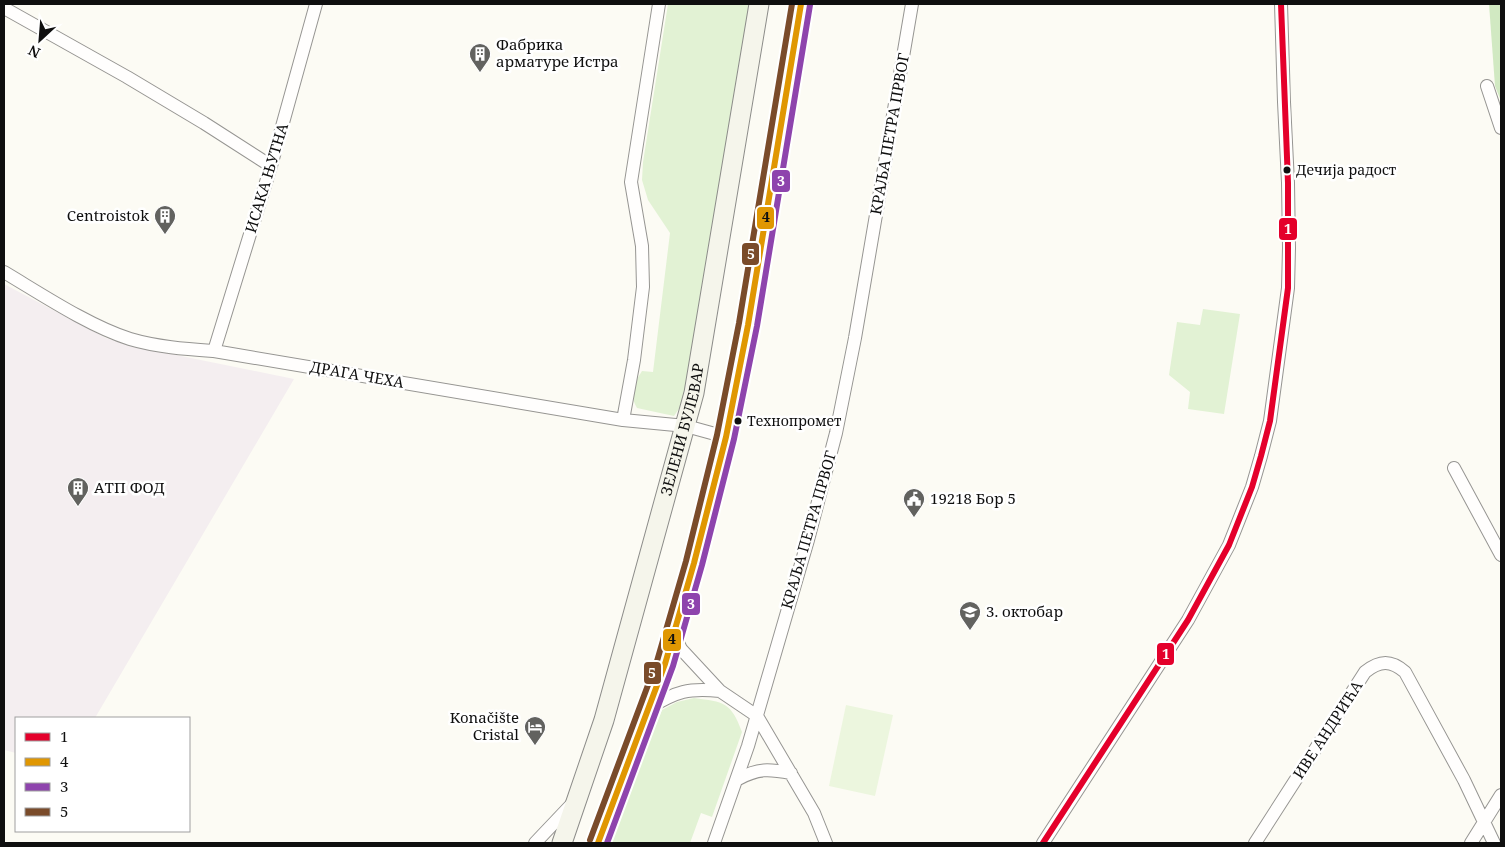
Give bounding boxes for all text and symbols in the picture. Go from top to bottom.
north arrow [15,15,65,65]
place label: Фабрика арматуре Истра [496,34,619,71]
text: N [25,41,43,63]
building icon: Фабрика арматуре Истра [468,42,492,73]
street label: КРАЉА ПЕТРА ПРВОГ [865,51,913,216]
street label: ИСАКА ЊУТНА [240,120,292,235]
place label: Дечија радост [1296,160,1397,179]
marker: Дечија радост [1282,165,1292,175]
line badge: 3 [771,169,791,193]
text: 3 [777,171,785,190]
building icon: Centroistok [153,204,177,235]
place label: Centroistok [67,205,149,225]
line badge: 4 [756,206,775,230]
text: 4 [762,207,770,226]
line badge: 1 [1278,217,1298,241]
text: 1 [1284,219,1292,238]
line badge: 5 [741,242,760,266]
text: 5 [747,244,755,263]
street label: ДРАГА ЧЕХА [309,356,406,392]
street label: ЗЕЛЕНИ БУЛЕВАР [655,362,708,498]
place label: Технопромет [747,411,842,430]
marker: Технопромет [733,416,743,426]
street label: КРАЉА ПЕТРА ПРВОГ [776,448,840,611]
building icon: АТП ФОД [66,476,90,507]
place label: АТП ФОД [94,477,165,497]
public building icon: 19218 Бор 5 [902,487,926,518]
place label: 19218 Бор 5 [930,488,1016,508]
line badge: 3 [681,592,701,616]
text: 3 [687,594,695,613]
school or university icon: 3. октобар [958,600,982,631]
place label: 3. октобар [986,601,1063,621]
line badge: 4 [662,628,682,652]
text: 4 [668,629,676,648]
line badge: 1 [1156,642,1175,666]
text: 1 [1162,644,1170,663]
line badge: 5 [643,661,662,685]
text: 5 [648,663,656,682]
street label: ИВЕ АНДРИЋА [1288,676,1367,783]
place label: Konačište Cristal [450,707,519,744]
hotel icon: Konačište Cristal [523,715,547,746]
legend [15,717,190,832]
text: 1 [60,726,68,746]
text: 4 [60,751,69,771]
text: 3 [60,776,68,796]
text: 5 [60,801,68,821]

